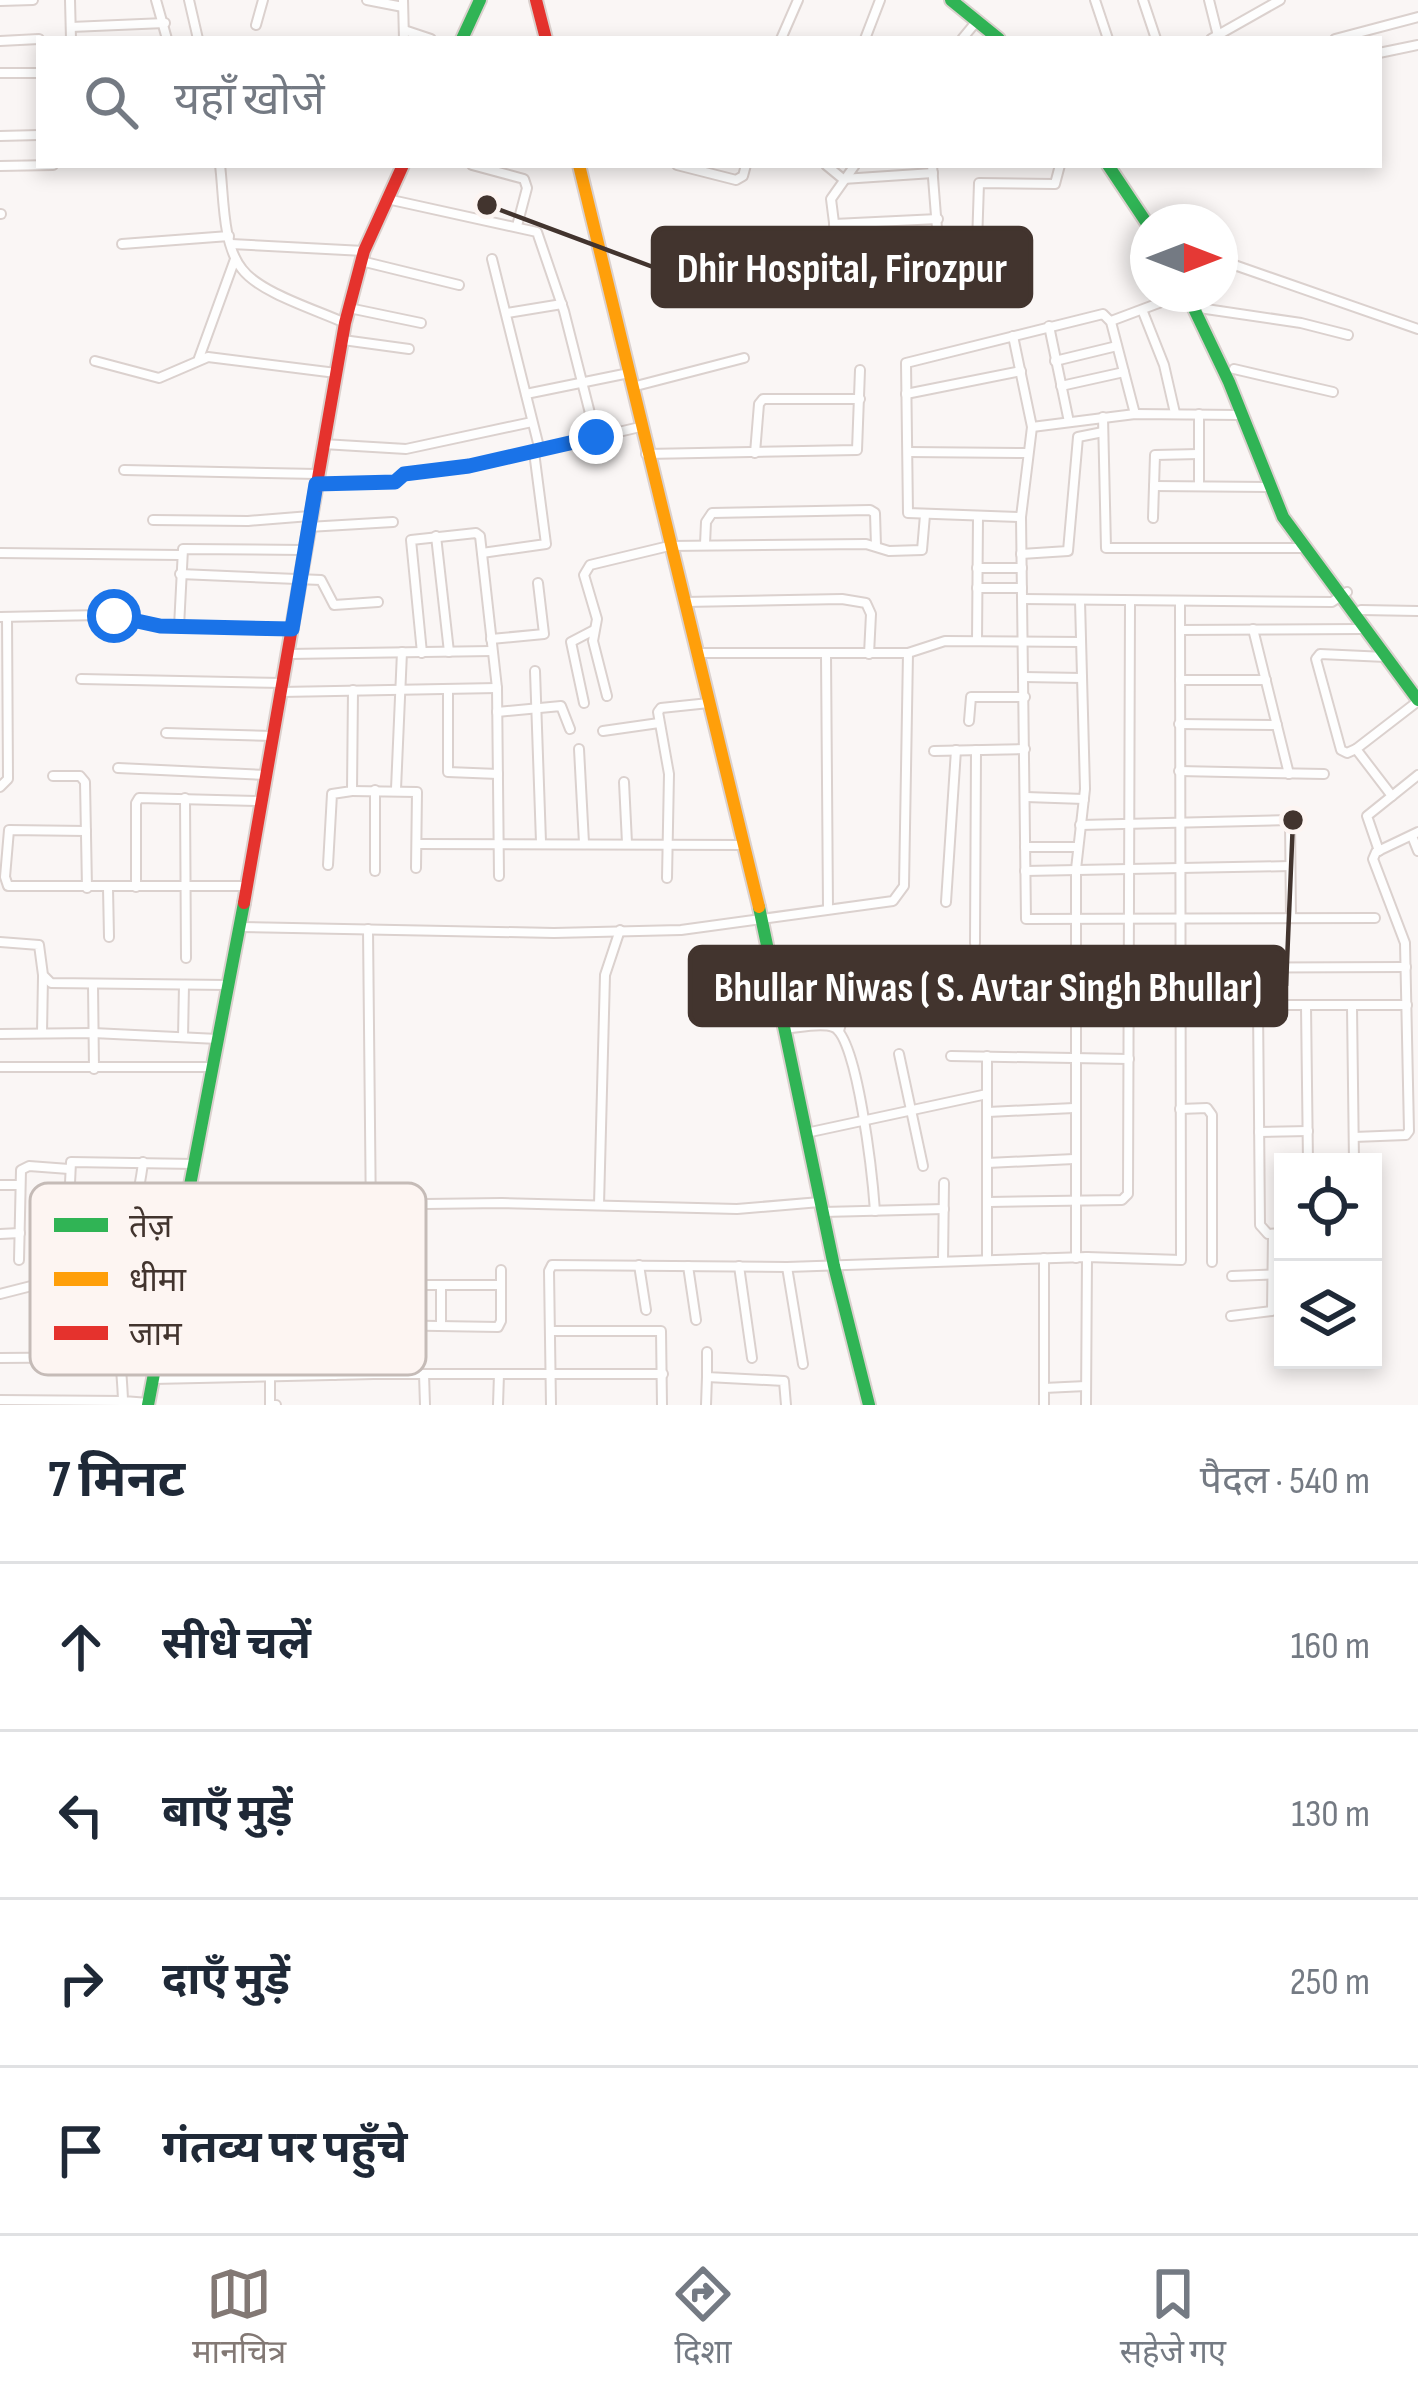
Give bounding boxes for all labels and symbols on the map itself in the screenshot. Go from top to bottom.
north arrow [1130,204,1238,312]
callout: Dhir Hospital, Firozpur [653,228,1031,306]
text: Dhir Hospital, Firozpur [677,244,1007,295]
route end [569,410,623,464]
route start [87,589,141,643]
callout: Bhullar Niwas ( S. Avtar Singh Bhullar) [690,947,1286,1025]
text: Bhullar Niwas ( S. Avtar Singh Bhullar) [714,963,1262,1014]
legend [30,1183,426,1375]
text: तेज़ [129,1206,173,1247]
text: धीमा [129,1261,188,1301]
text: जाम [129,1315,183,1355]

